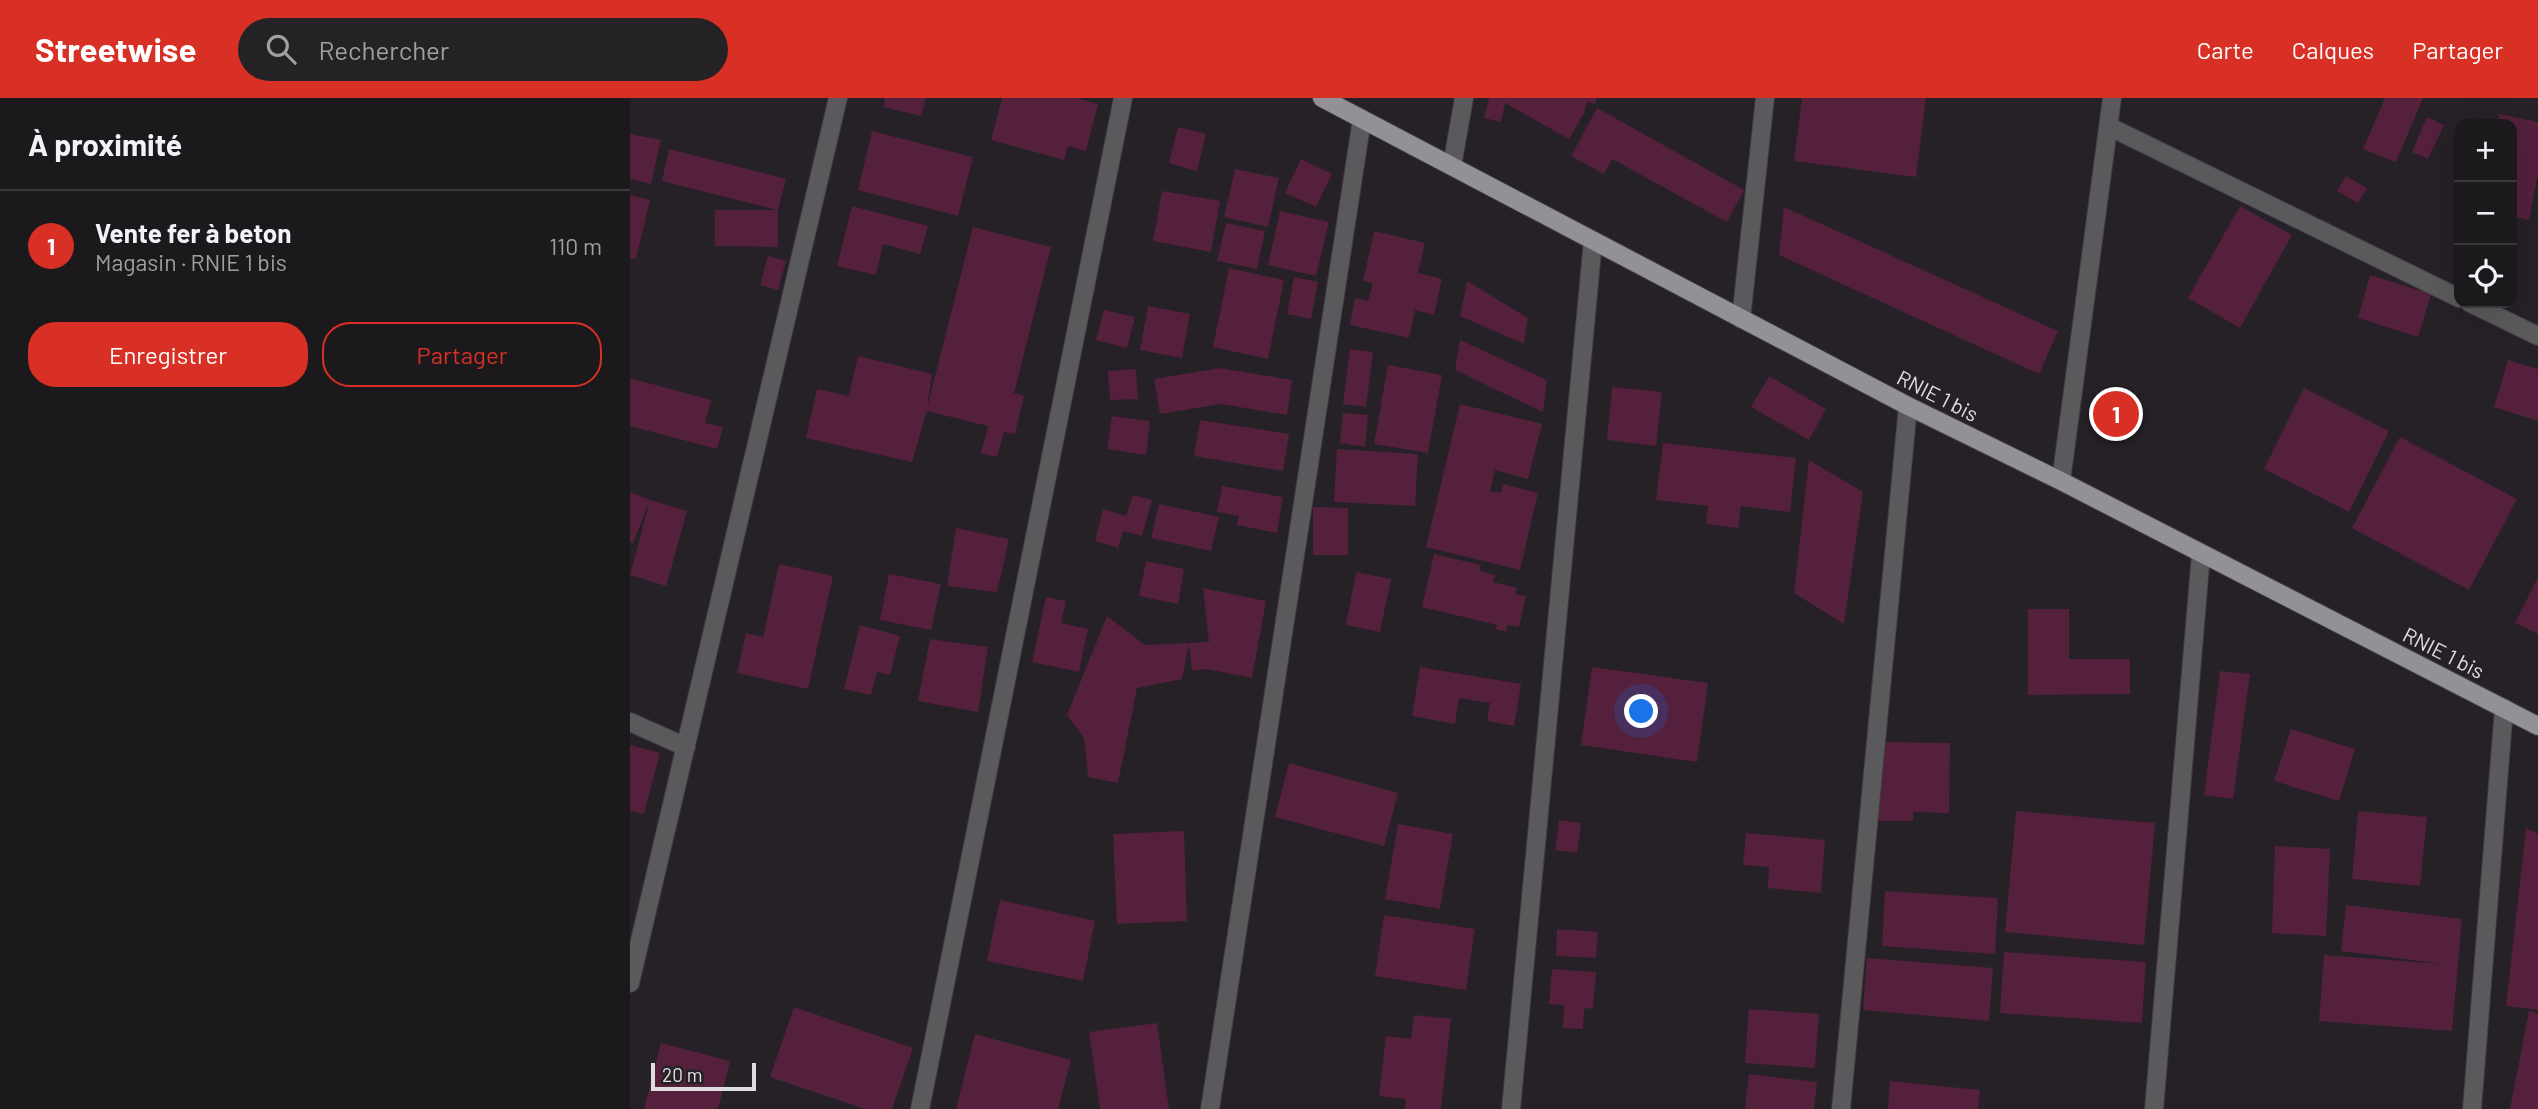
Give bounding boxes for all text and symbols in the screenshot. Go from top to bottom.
search box [238,18,728,81]
text: Streetwise [35,29,196,69]
icon: search [262,30,300,68]
text: Rechercher [318,34,449,65]
text: Carte [2197,35,2254,64]
text: Calques [2292,35,2374,64]
text: Partager [2412,35,2503,64]
map controls [2454,119,2517,308]
button: + [2454,119,2517,182]
text: À proximité [28,126,182,162]
button: − [2454,182,2517,245]
text: Vente fer à beton [95,217,292,248]
text: 1 [47,232,55,260]
text: 110 m [549,232,602,260]
button: locate [2454,245,2517,308]
text: Magasin · RNIE 1 bis [95,248,287,276]
button: Enregistrer [28,322,308,387]
button: Partager [322,322,602,387]
street label: RNIE 1 bis [1893,364,1983,426]
pin: 1 [2093,388,2139,440]
street label: RNIE 1 bis [2399,621,2489,683]
your location [1624,694,1658,728]
scale bar [651,1060,756,1092]
text: 20 m [662,1063,702,1086]

